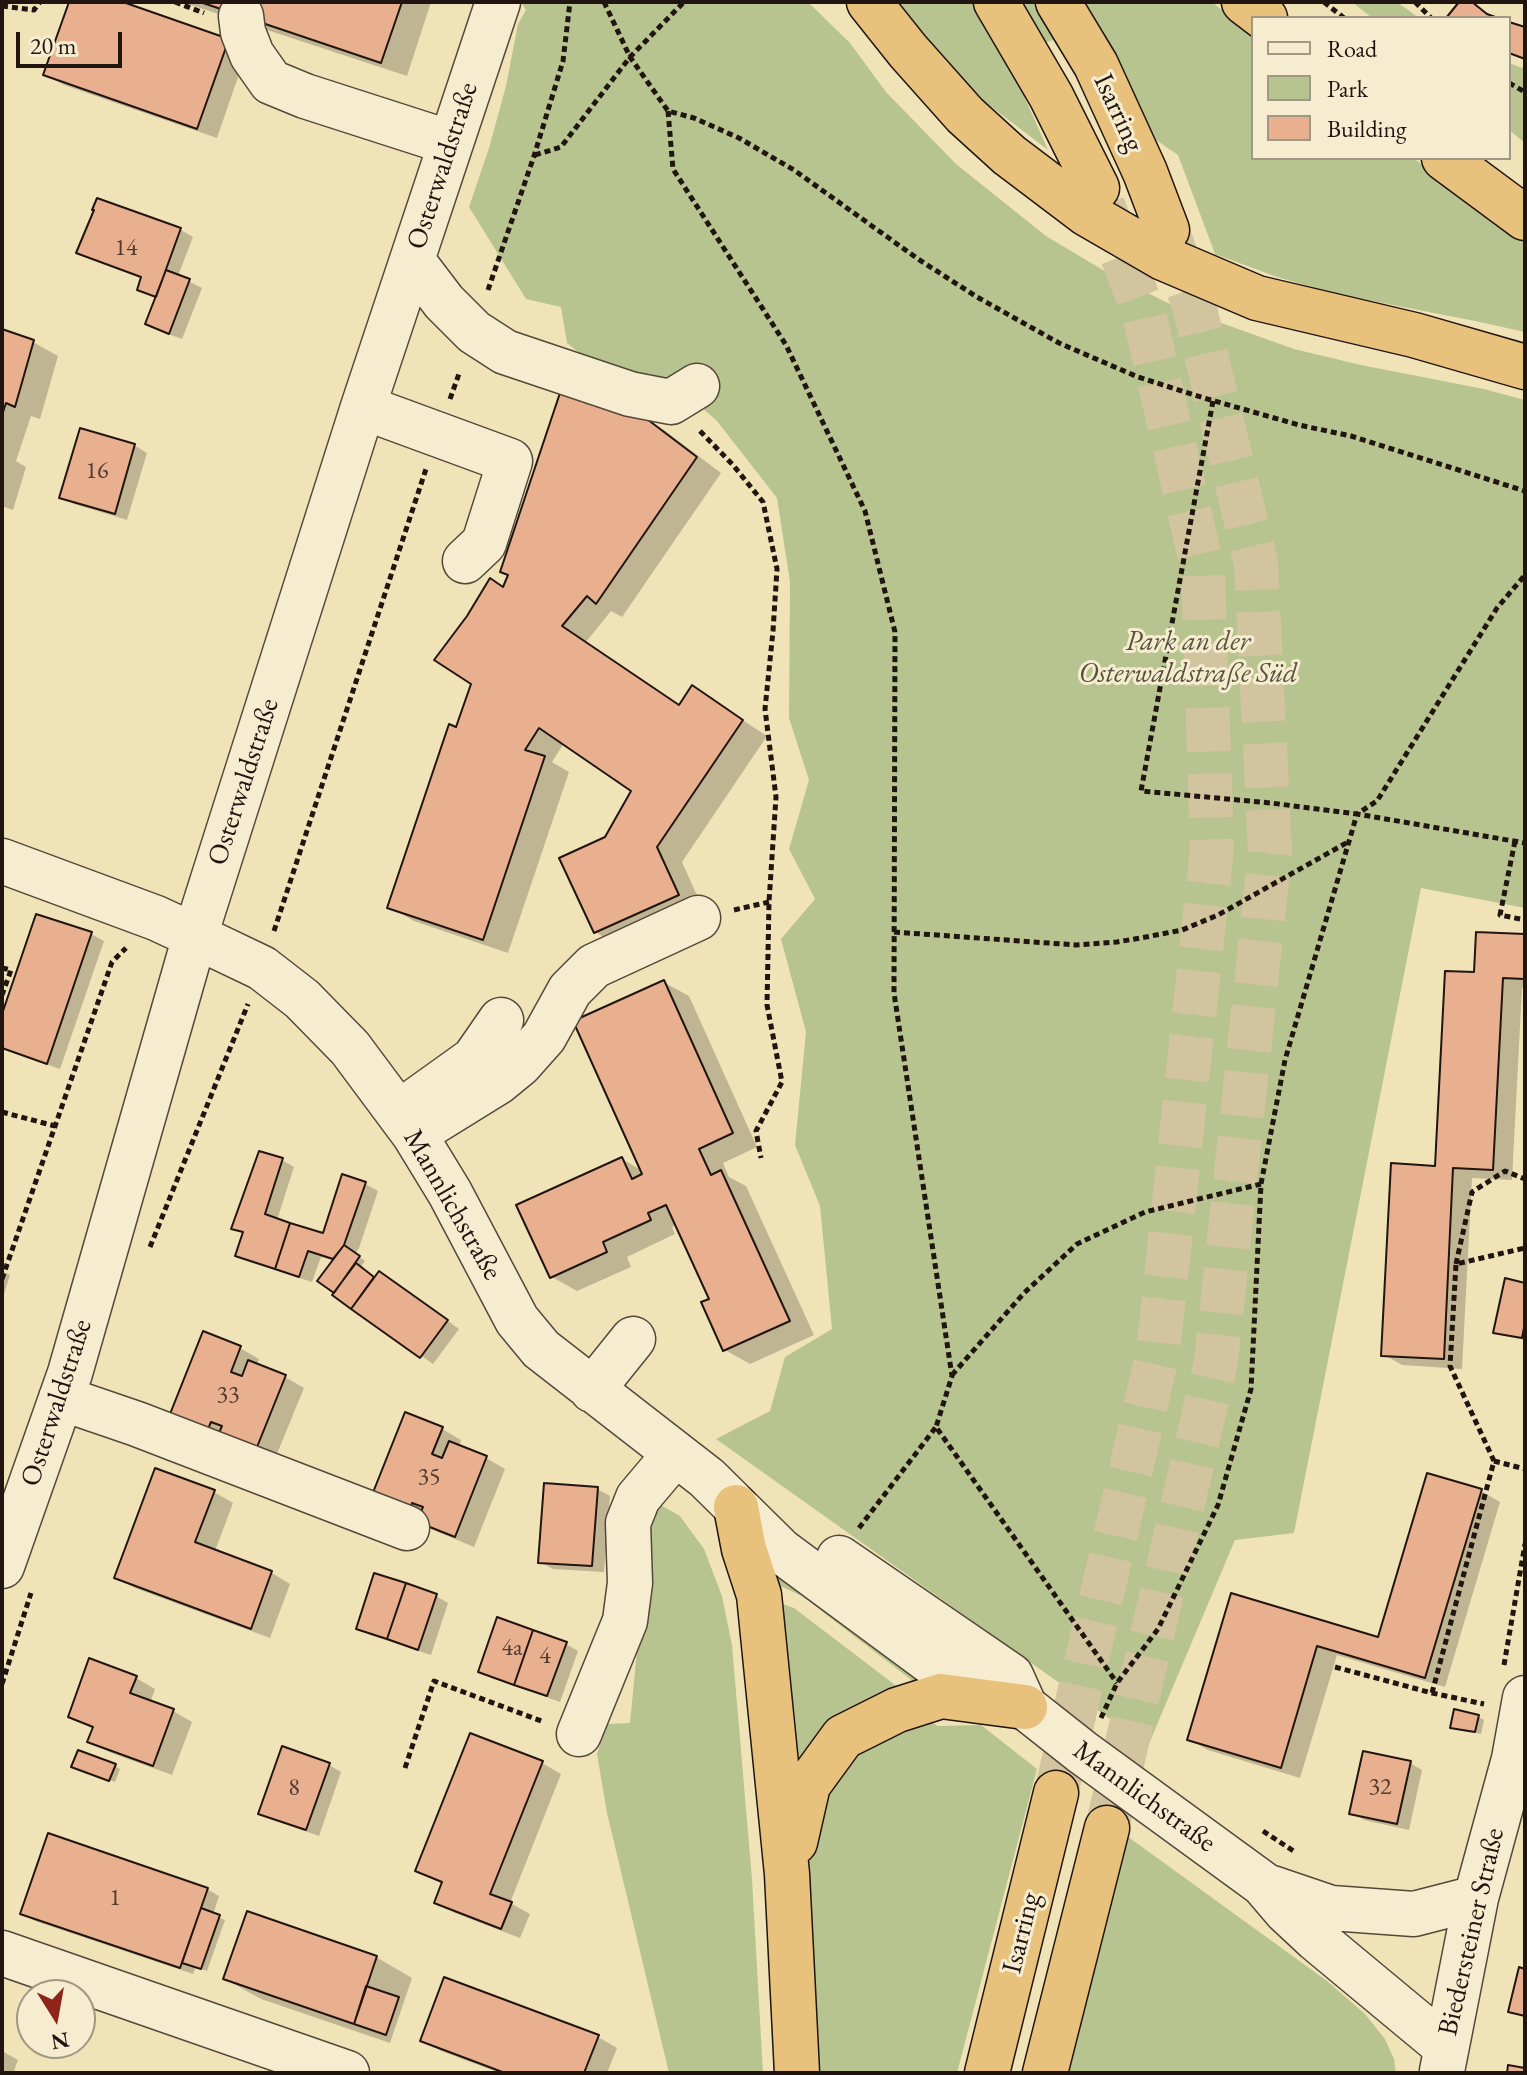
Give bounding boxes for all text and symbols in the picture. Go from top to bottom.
scale bar [20,16,126,66]
legend [1251,16,1511,160]
text: 20 m [30,30,77,61]
text: Road [1327,33,1377,64]
street label: Isarring [1085,69,1151,157]
text: Park [1327,73,1368,104]
street label: Osterwaldstraße [400,78,486,254]
text: Building [1327,113,1407,144]
house number: 14 [114,234,138,262]
house number: 16 [85,457,109,485]
park label: Park an der Osterwaldstraße Süd [1079,625,1297,691]
street label: Osterwaldstraße [201,694,287,870]
street label: Mannlichstraße [395,1124,509,1286]
street label: Osterwaldstraße [14,1315,100,1491]
house number: 33 [216,1381,240,1409]
house number: 35 [417,1463,441,1491]
house number: 4a [501,1634,523,1662]
house number: 4 [539,1642,551,1670]
street label: Mannlichstraße [1066,1734,1222,1860]
house number: 32 [1368,1773,1392,1801]
house number: 8 [288,1774,300,1802]
street label: Biedersteiner Straße [1432,1825,1512,2039]
house number: 1 [109,1884,121,1912]
street label: Isarring [996,1889,1048,1977]
north arrow [16,1979,96,2059]
text: N [49,2025,72,2057]

